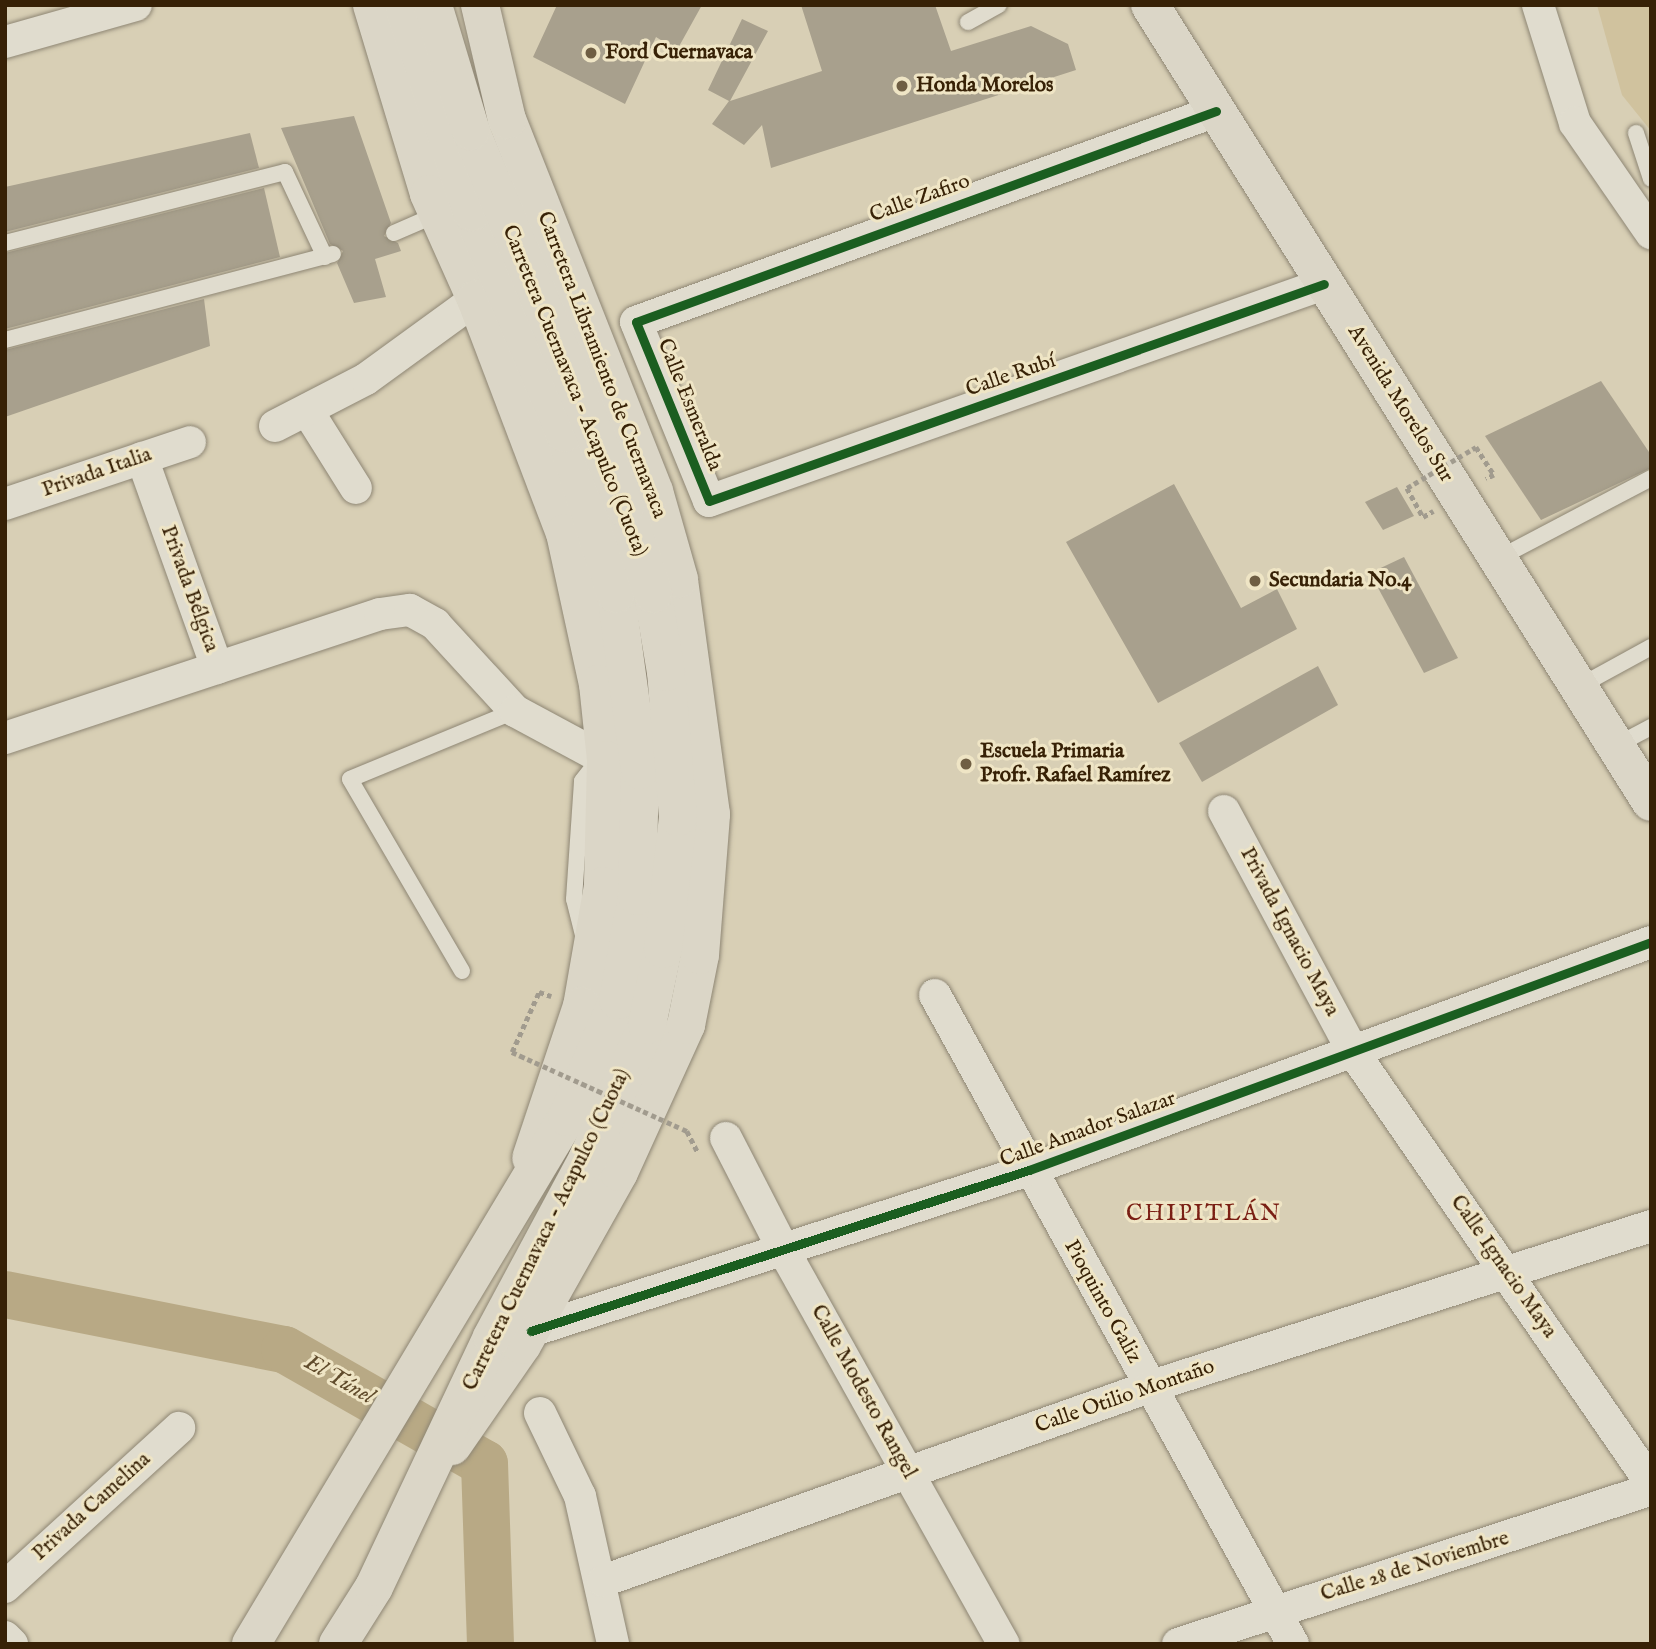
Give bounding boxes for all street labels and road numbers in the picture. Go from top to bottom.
street label: Calle Zafiro [866,169,974,229]
street label: Carretera Libramiento de Cuernavaca [531,208,671,522]
street label: Carretera Cuernavaca - Acapulco (Cuota) [496,222,652,560]
street label: Avenida Morelos Sur [1341,321,1459,487]
street label: Calle Esmeralda [651,335,727,475]
street label: Calle Rubí [963,349,1059,403]
street label: Privada Italia [39,443,155,503]
street label: Privada Bélgica [154,522,224,656]
street label: Privada Ignacio Maya [1234,843,1344,1021]
street label: Carretera Cuernavaca - Acapulco (Cuota) [458,1065,636,1395]
street label: Calle Amador Salazar [997,1087,1179,1173]
street label: Calle Ignacio Maya [1444,1191,1562,1343]
street label: Pioquinto Galiz [1058,1236,1146,1368]
street label: Calle Modesto Rangel [805,1301,921,1483]
street label: Calle Otilio Montaño [1032,1355,1218,1439]
street label: Privada Camelina [28,1447,156,1567]
street label: Calle 28 de Noviembre [1318,1526,1512,1608]

